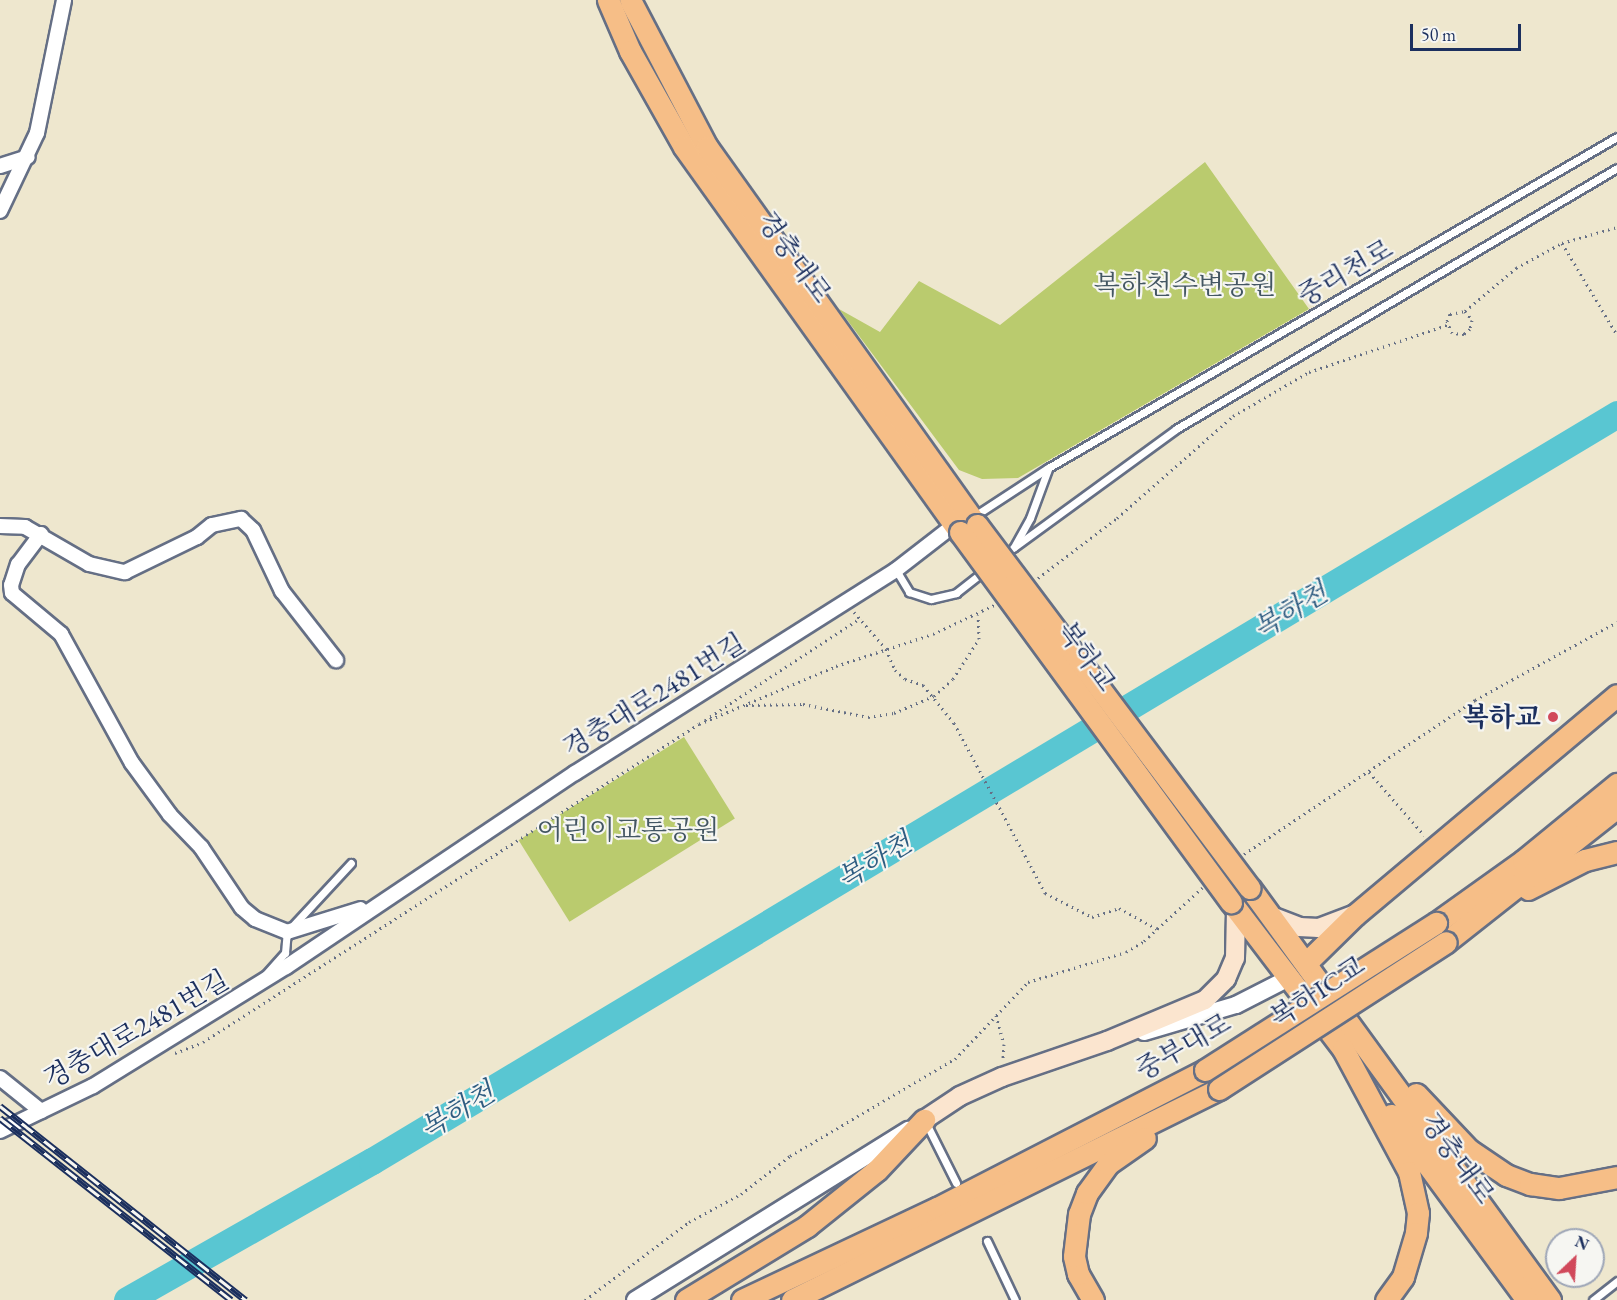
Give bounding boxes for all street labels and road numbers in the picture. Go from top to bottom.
street label: 경충대로 [751,205,839,309]
street label: 중리천로 [1292,232,1398,312]
street label: 복하교 [1051,615,1123,697]
street label: 경충대로2481번길 [557,626,751,764]
street label: 복하IC교 [1263,948,1371,1034]
street label: 경충대로2481번길 [38,963,234,1095]
street label: 중부대로 [1130,1006,1236,1086]
street label: 경충대로 [1414,1106,1502,1210]

